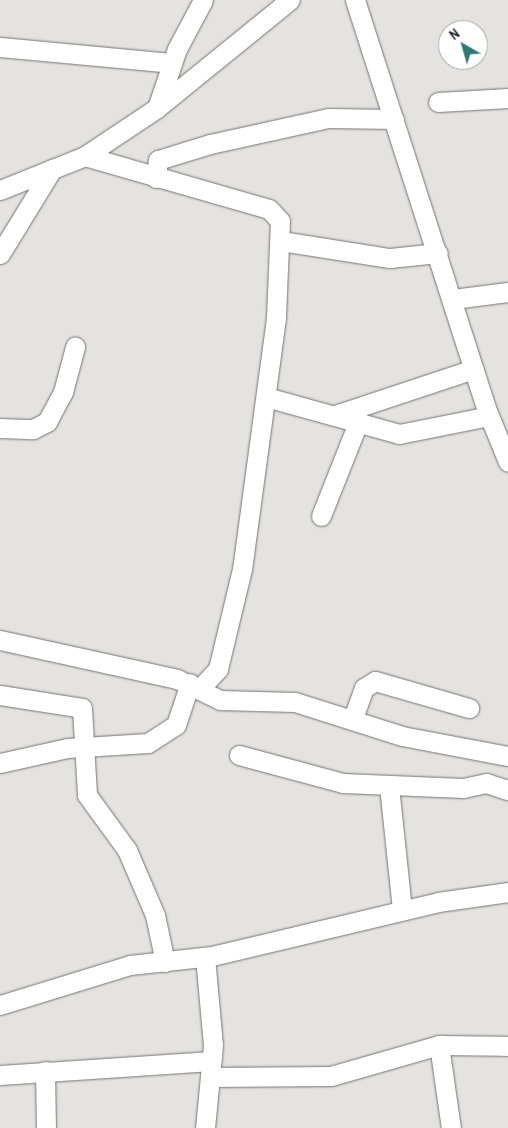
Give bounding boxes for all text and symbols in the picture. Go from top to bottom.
north arrow [438,20,488,70]
text: N [446,24,463,44]

